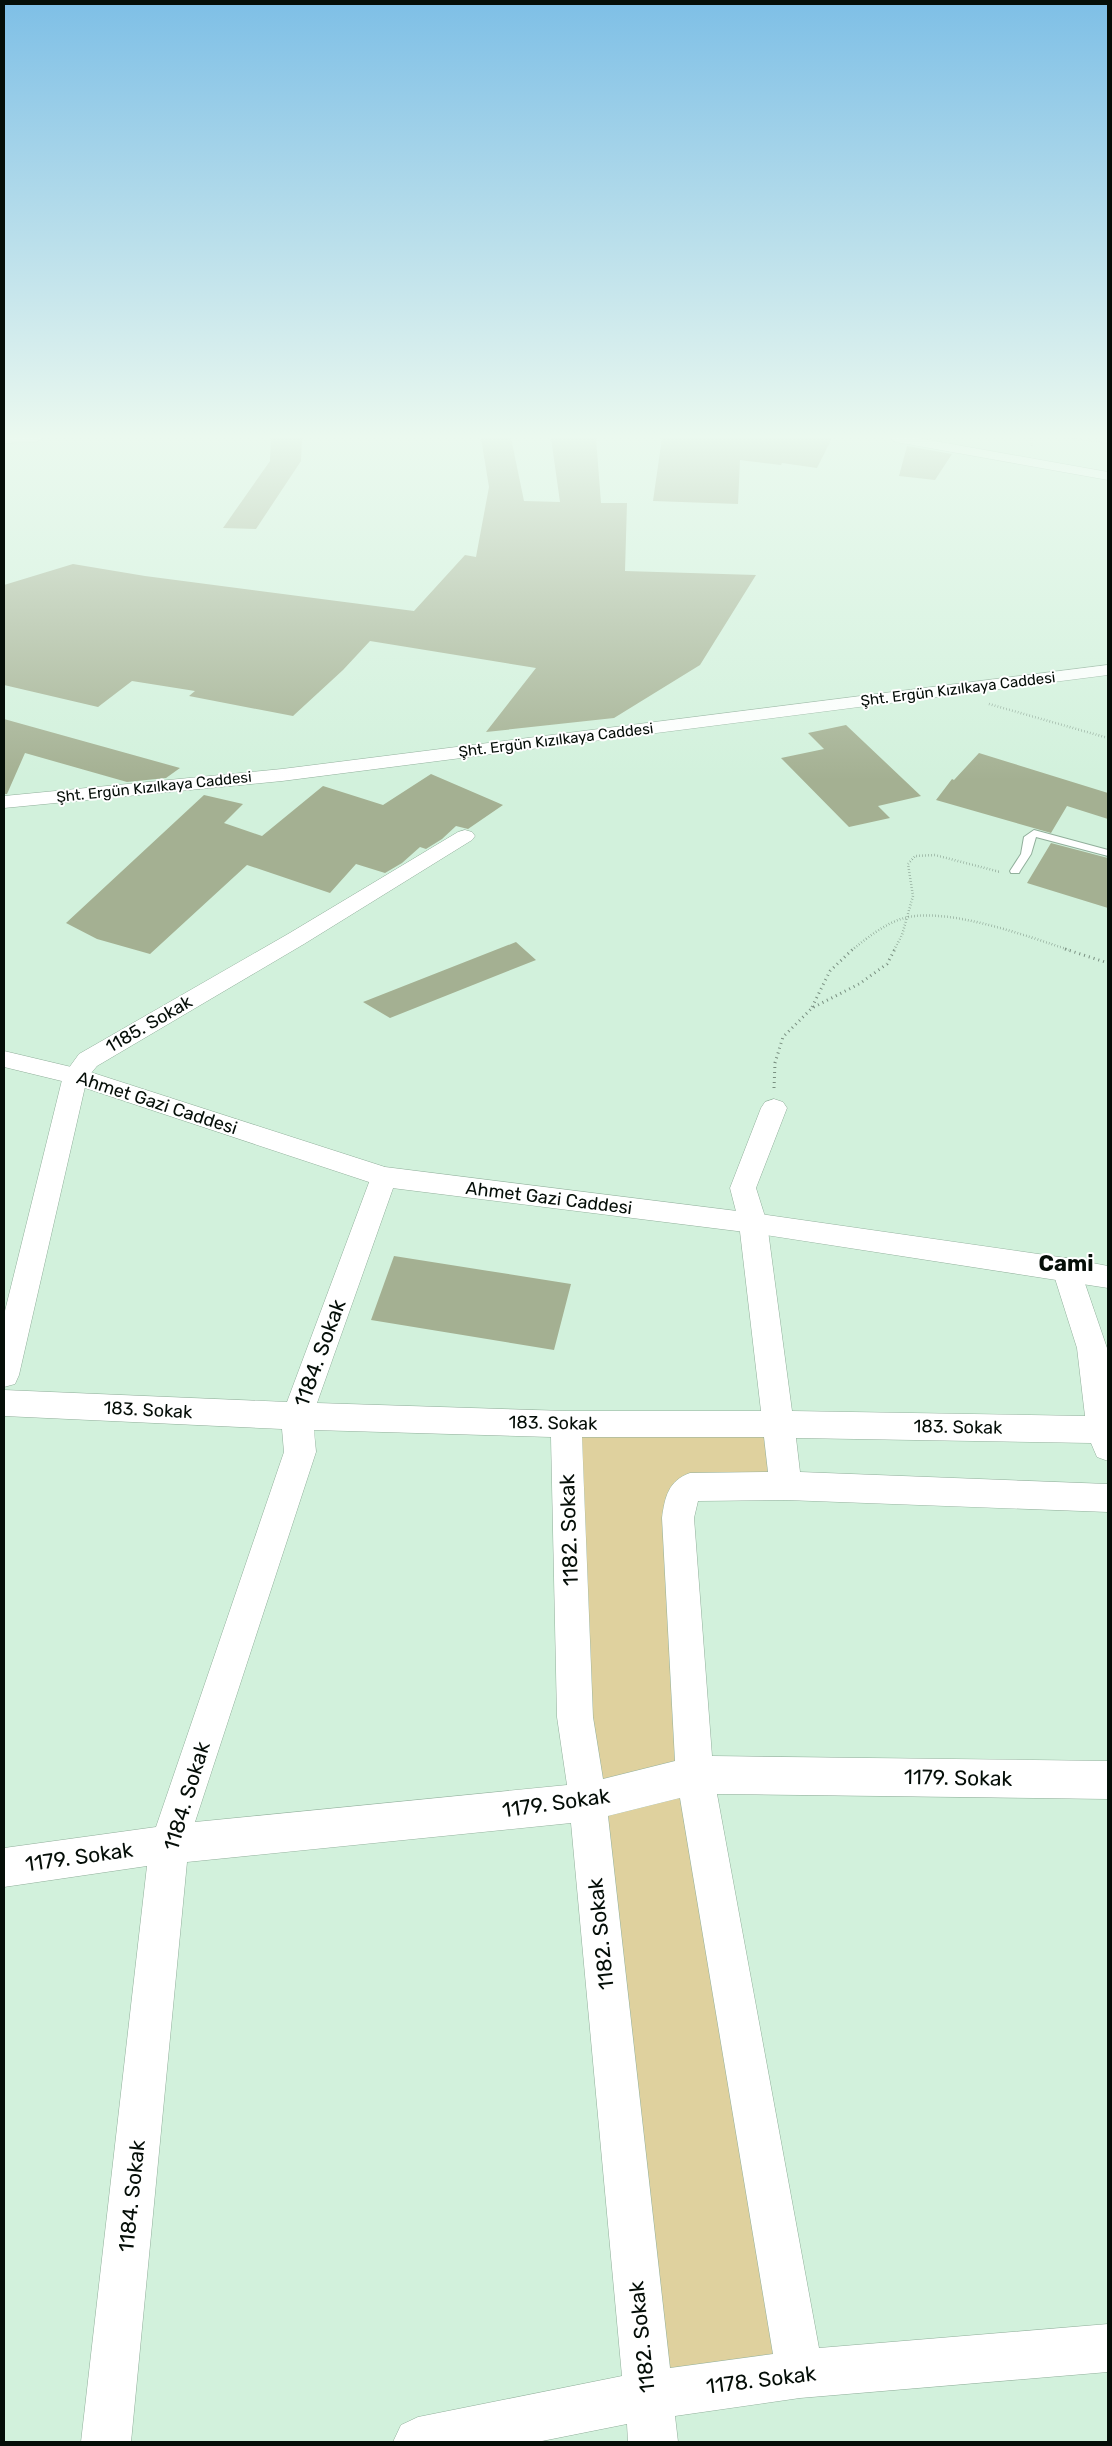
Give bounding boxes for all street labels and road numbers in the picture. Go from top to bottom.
street label: Şht. Ergün Kızılkaya Caddesi [860,668,1056,710]
street label: Şht. Ergün Kızılkaya Caddesi [458,719,654,761]
street label: Şht. Ergün Kızılkaya Caddesi [56,768,252,806]
street label: 1185. Sokak [102,990,197,1058]
street label: Ahmet Gazi Caddesi [74,1067,240,1139]
street label: Ahmet Gazi Caddesi [464,1177,634,1219]
street label: 1184. Sokak [289,1295,351,1410]
street label: 183. Sokak [103,1397,194,1423]
street label: 183. Sokak [508,1411,598,1435]
street label: 183. Sokak [913,1415,1003,1439]
street label: 1182. Sokak [554,1473,583,1587]
street label: 1184. Sokak [158,1738,215,1853]
street label: 1179. Sokak [904,1764,1013,1791]
street label: 1179. Sokak [500,1783,612,1822]
street label: 1179. Sokak [23,1837,135,1876]
street label: 1182. Sokak [582,1877,619,1991]
street label: 1184. Sokak [113,2138,150,2253]
street label: 1182. Sokak [623,2280,660,2394]
street label: 1178. Sokak [705,2360,817,2399]

